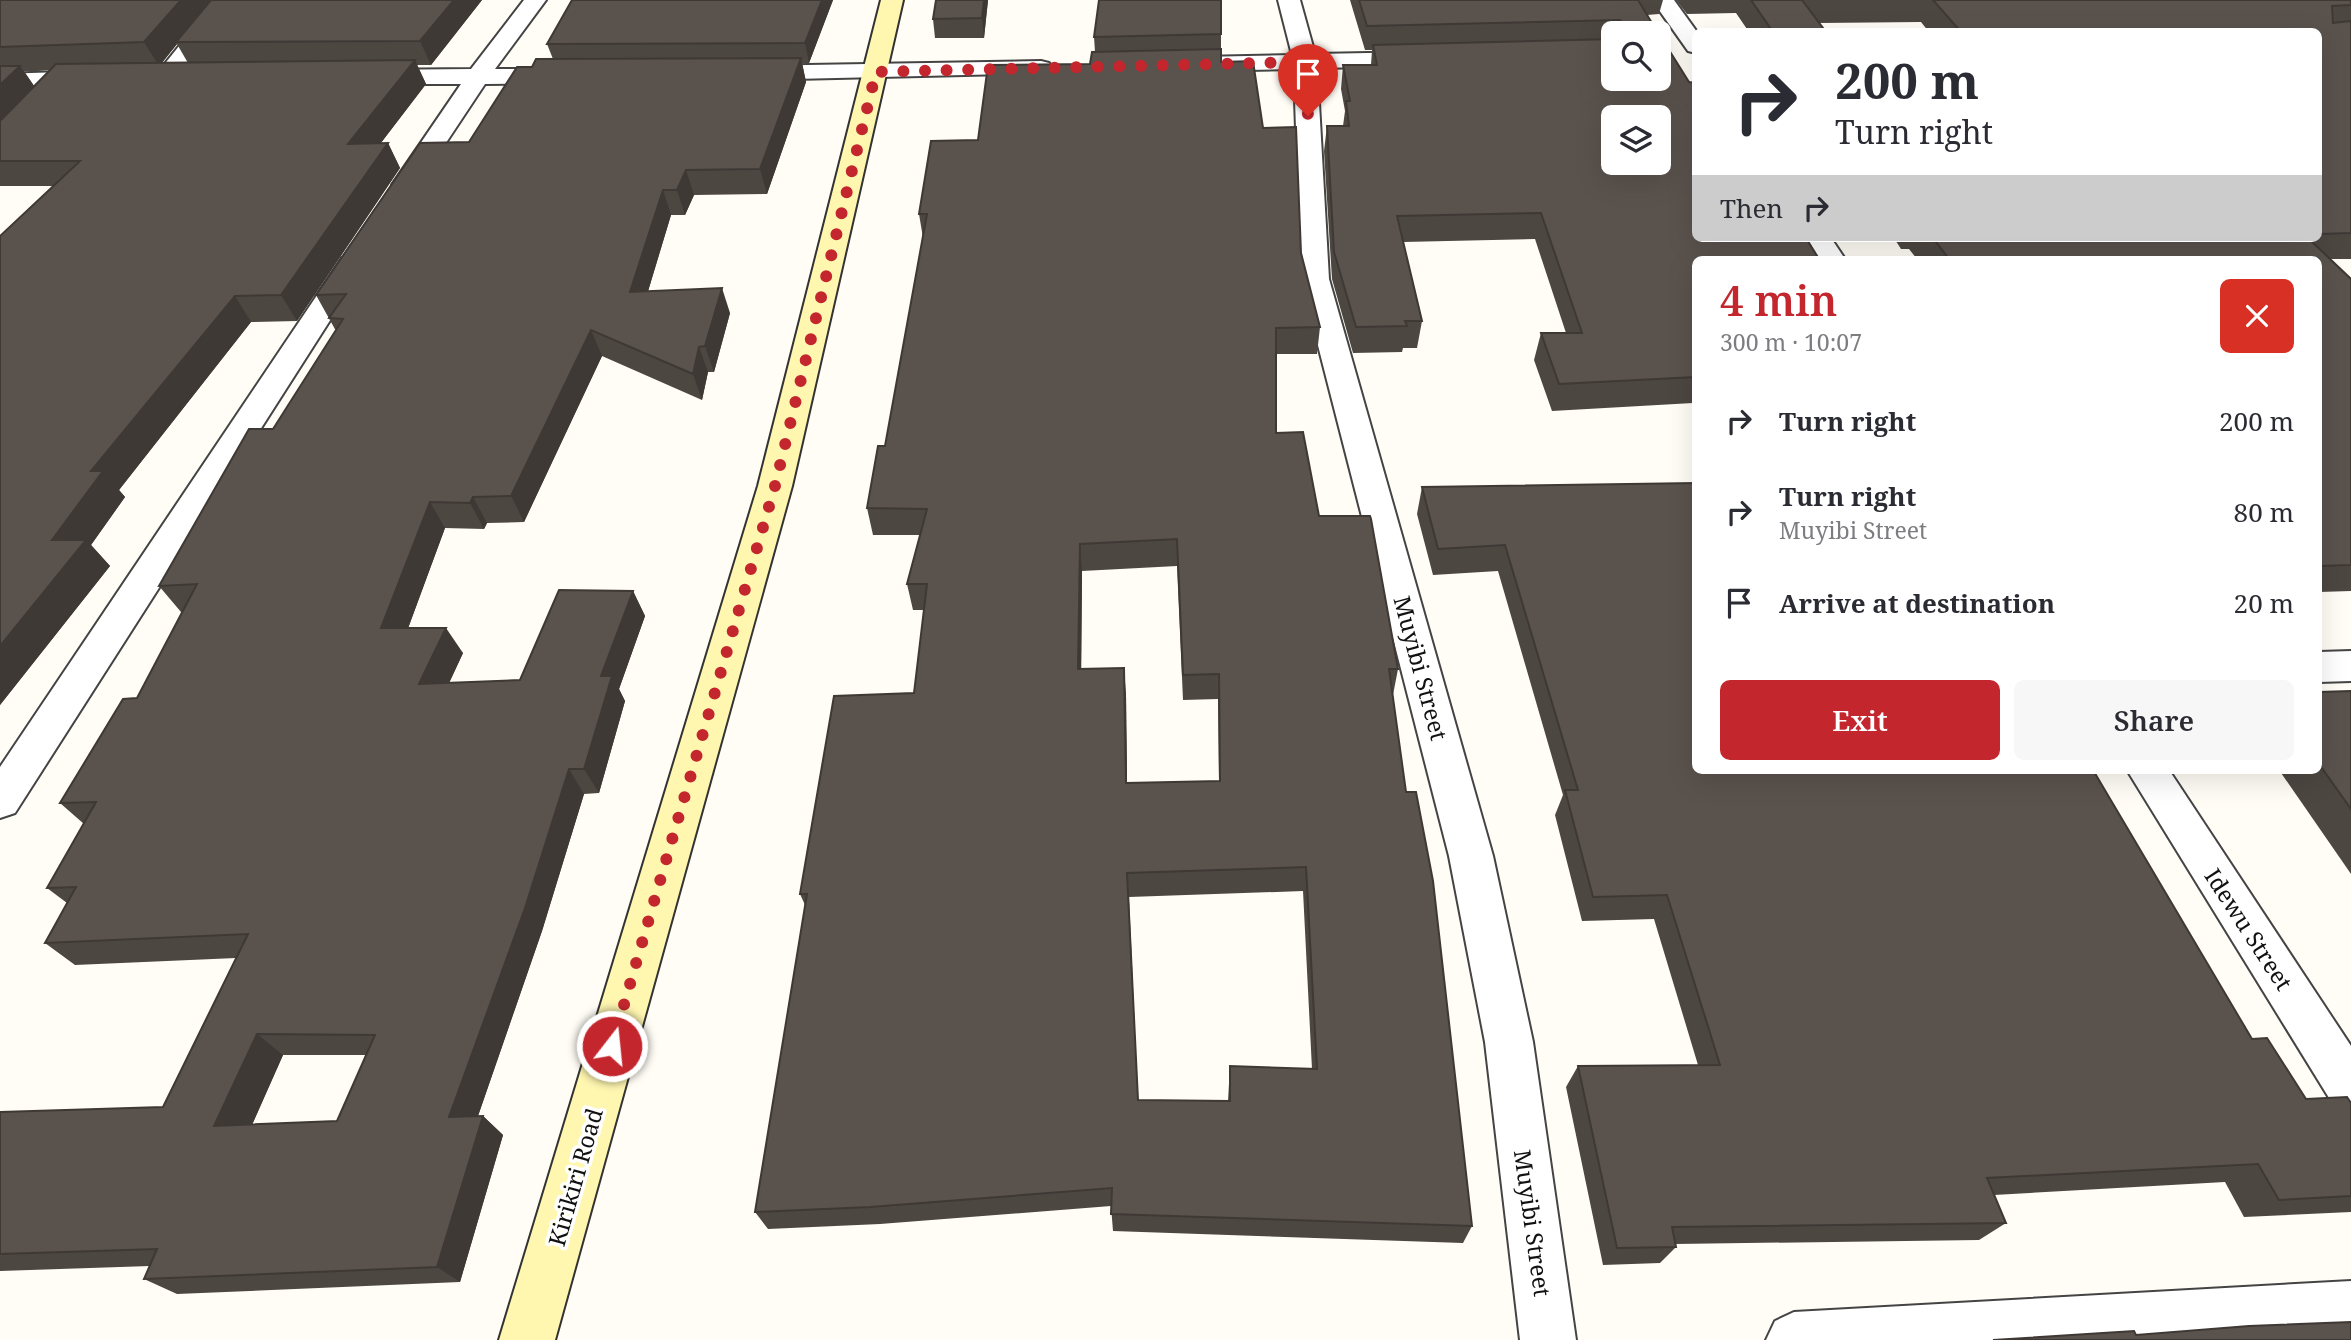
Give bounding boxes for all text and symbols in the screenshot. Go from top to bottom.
map controls [1601,21,1671,175]
button: search [1601,21,1671,91]
pin [1278,44,1338,116]
text: 200 m [1835,47,1979,113]
icon: arrive [1289,55,1327,93]
icon: right [1720,56,1811,147]
button: layers [1601,105,1671,175]
text: Turn right [1835,110,1993,153]
icon: right [1797,189,1835,227]
text: Then [1720,190,1783,226]
text: 4 min [1720,271,1837,328]
button: close [2220,279,2294,353]
text: 300 m · 10:07 [1720,326,1862,358]
icon: right [1720,402,1758,440]
text: Turn right [1779,403,1916,439]
text: 200 m [2219,403,2294,439]
text: Turn right [1779,478,1916,514]
icon: right [1720,493,1758,531]
text: 80 m [2234,494,2294,530]
text: Muyibi Street [1779,514,1927,546]
icon: arrive [1720,584,1758,622]
text: Arrive at destination [1779,585,2055,621]
text: 20 m [2234,585,2294,621]
street label: Muyibi Street [1386,592,1456,744]
button: Exit [1720,680,2000,760]
button: Share [2014,680,2294,760]
street label: Idewu Street [2198,862,2300,996]
position arrow [575,1009,649,1083]
street label: Kirikiri Road [540,1104,610,1250]
street label: Muyibi Street [1507,1147,1559,1299]

